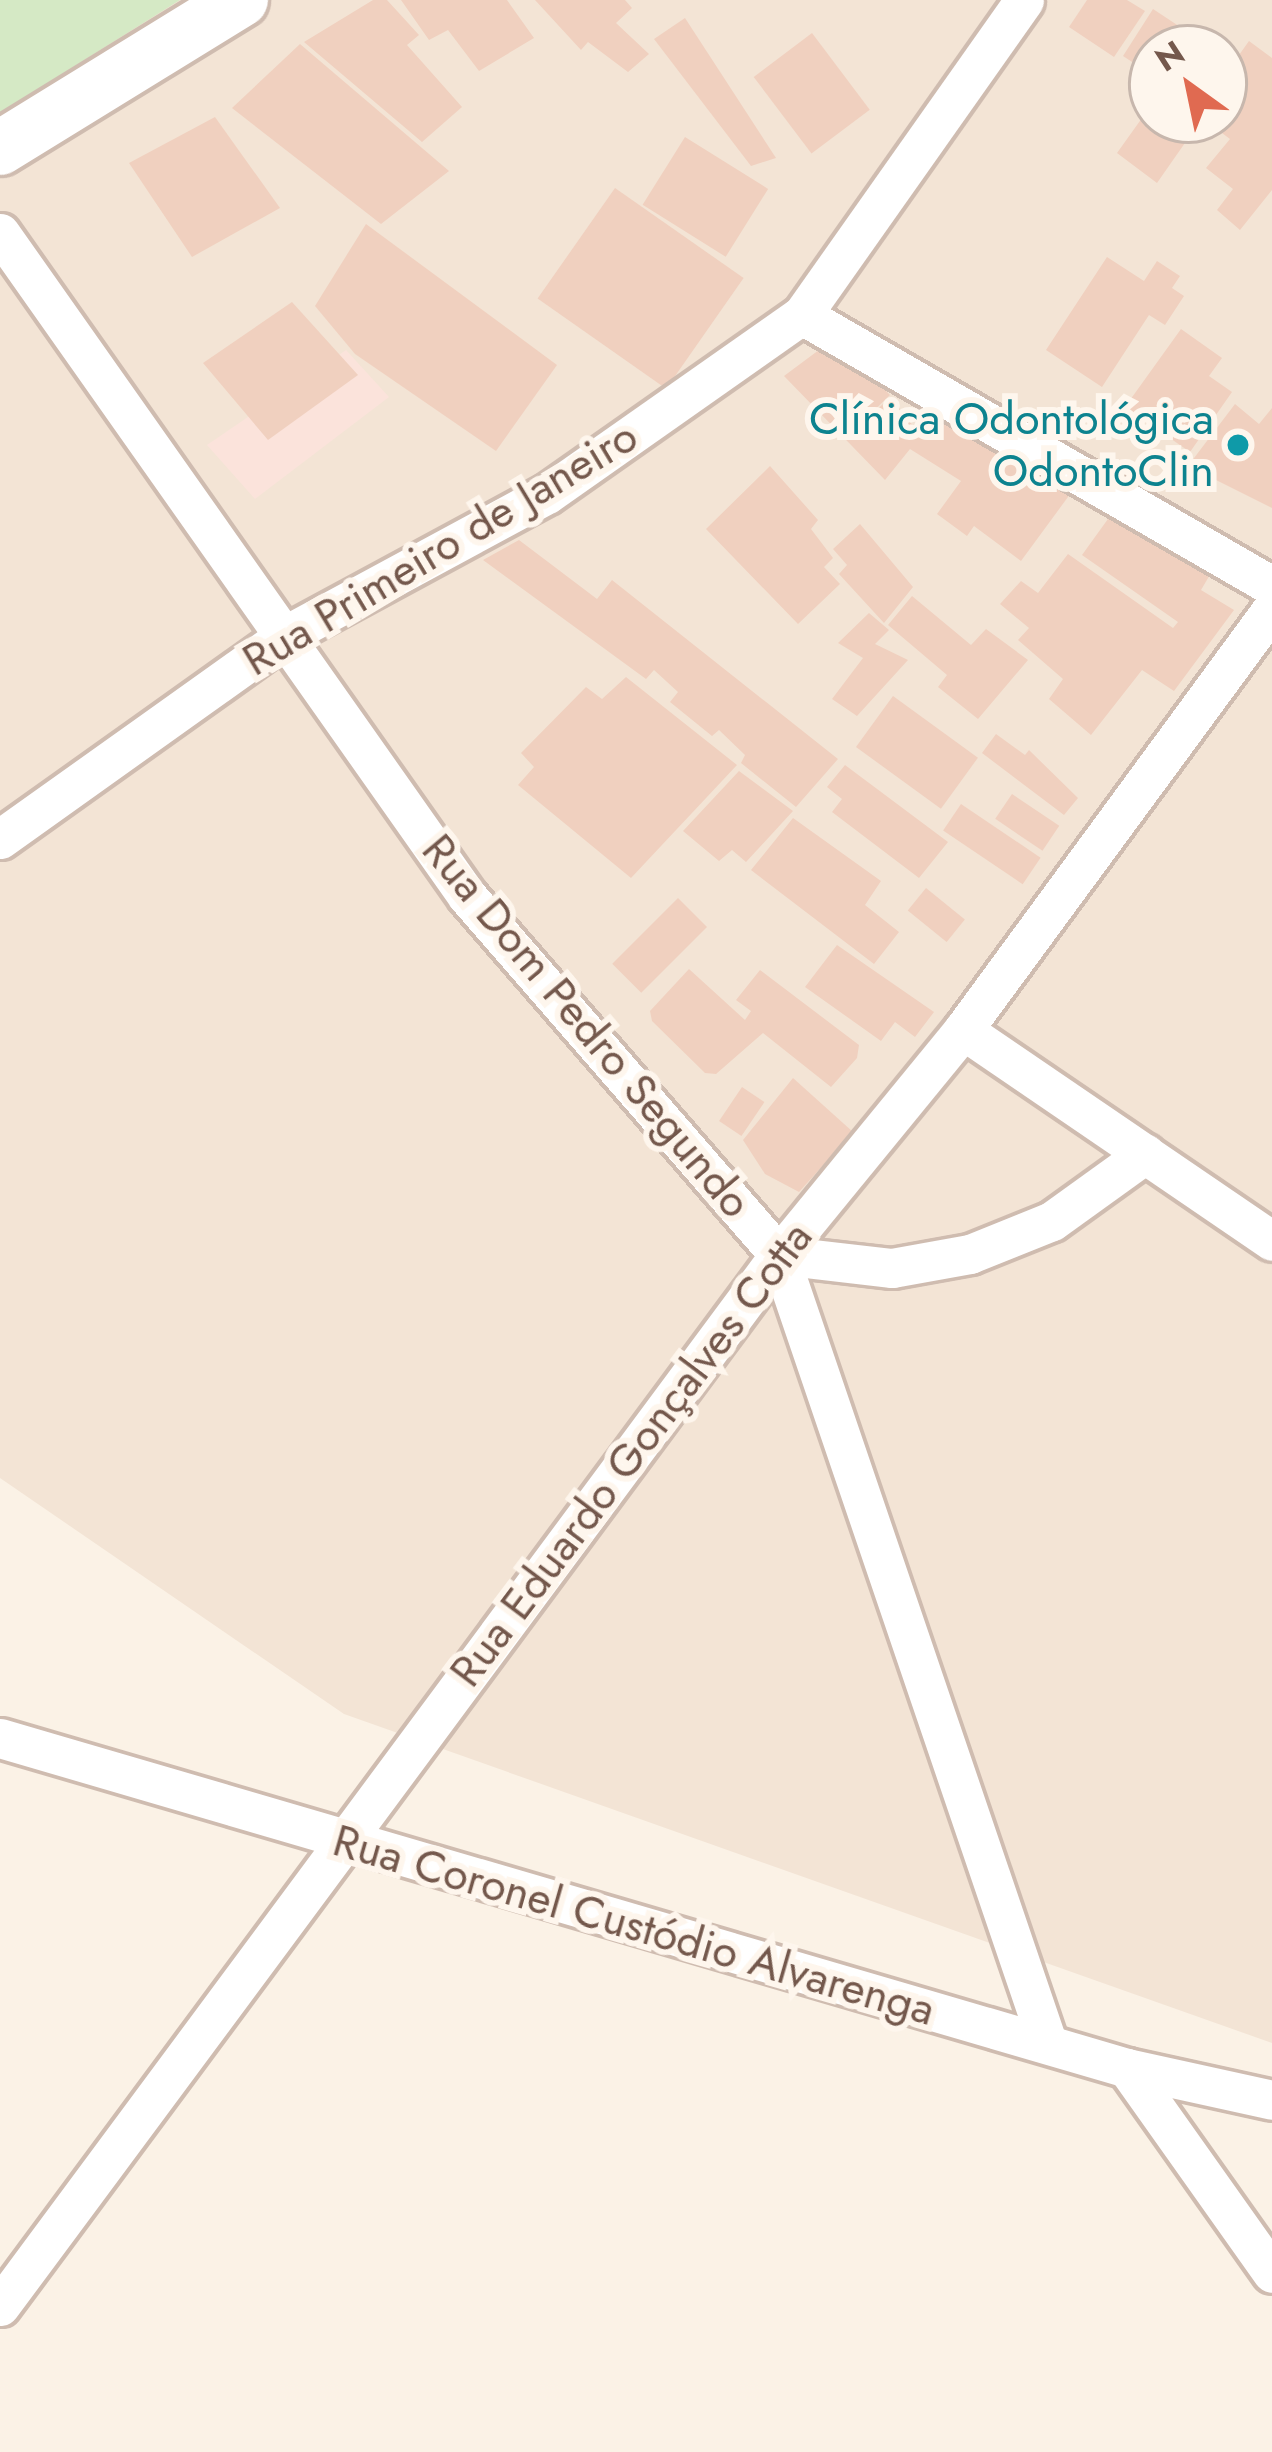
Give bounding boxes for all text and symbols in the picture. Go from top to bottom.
north arrow [1128,24,1248,144]
text: N [1146,29,1194,83]
place label: Clínica Odontológica OdontoClin [809,392,1214,498]
street label: Rua Primeiro de Janeiro [233,409,647,687]
marker: Clínica Odontológica OdontoClin [1225,432,1251,458]
street label: Rua Dom Pedro Segundo [411,823,763,1229]
street label: Rua Eduardo Gonçalves Cotta [439,1211,823,1697]
street label: Rua Coronel Custódio Alvarenga [327,1813,941,2037]

